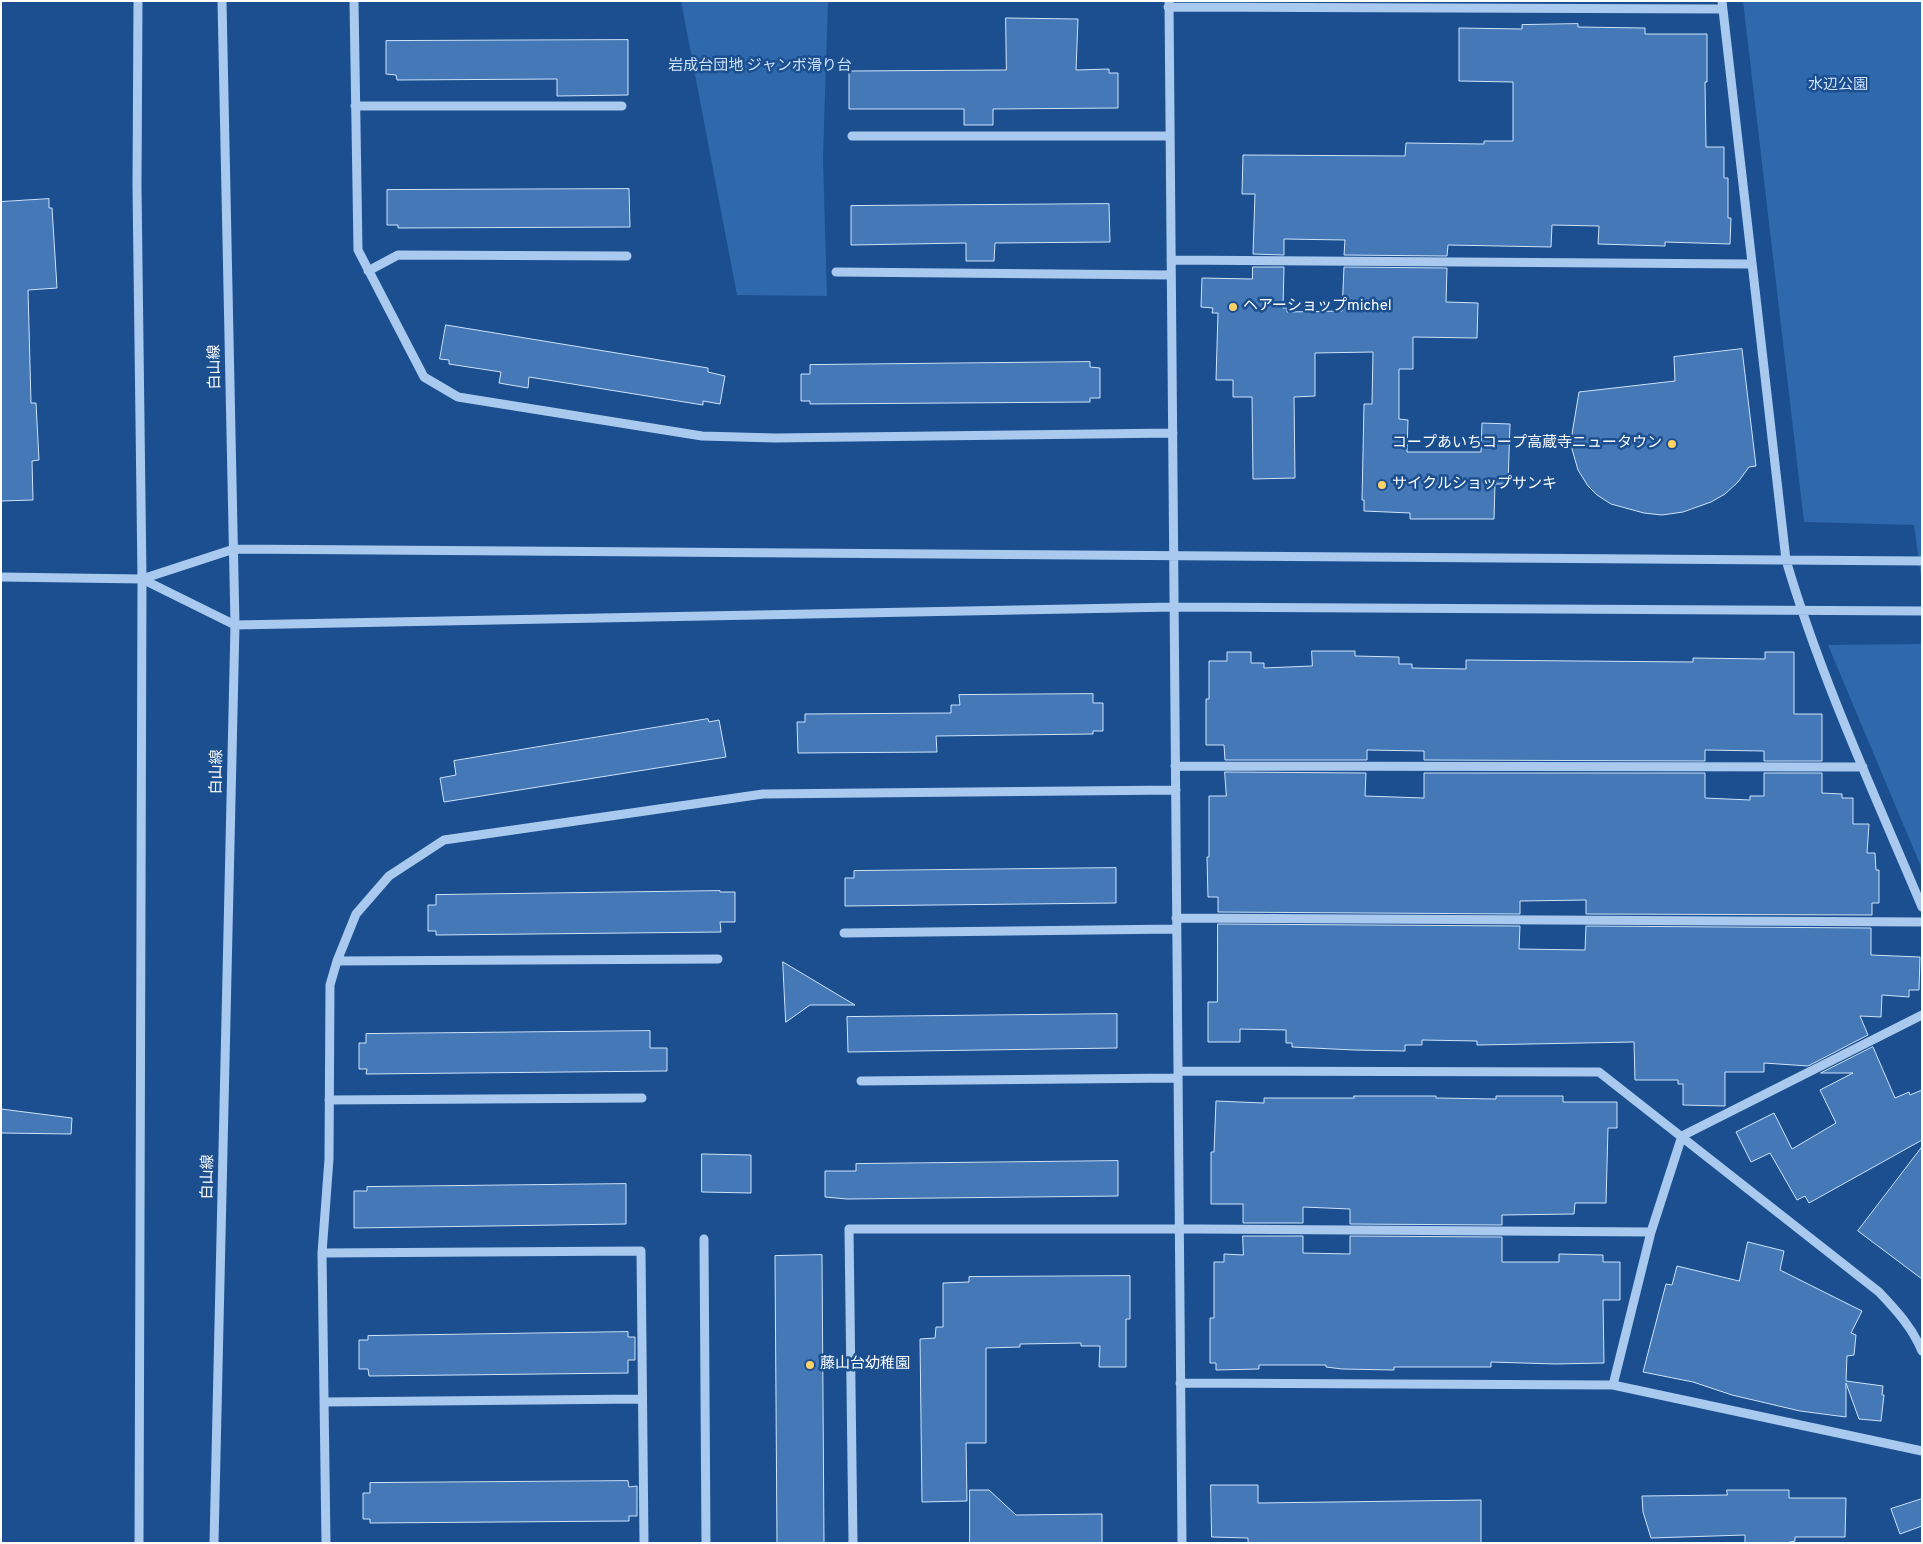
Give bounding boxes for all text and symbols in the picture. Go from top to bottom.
park label: 岩成台団地 ジャンボ滑り台 [668,58,852,76]
park label: 水辺公園 [1808,77,1868,95]
place label: ヘアーショップmichel [1243,298,1392,316]
marker: ヘアーショップmichel [1227,301,1239,313]
street label: 白山線 [207,344,225,390]
place label: コープあいちコープ高蔵寺ニュータウン [1392,435,1662,453]
marker: コープあいちコープ高蔵寺ニュータウン [1666,438,1678,450]
place label: サイクルショップサンキ [1392,476,1557,494]
marker: サイクルショップサンキ [1376,479,1388,491]
street label: 白山線 [209,749,227,795]
street label: 白山線 [200,1154,218,1200]
place label: 藤山台幼稚園 [820,1356,910,1374]
marker: 藤山台幼稚園 [804,1359,816,1371]

